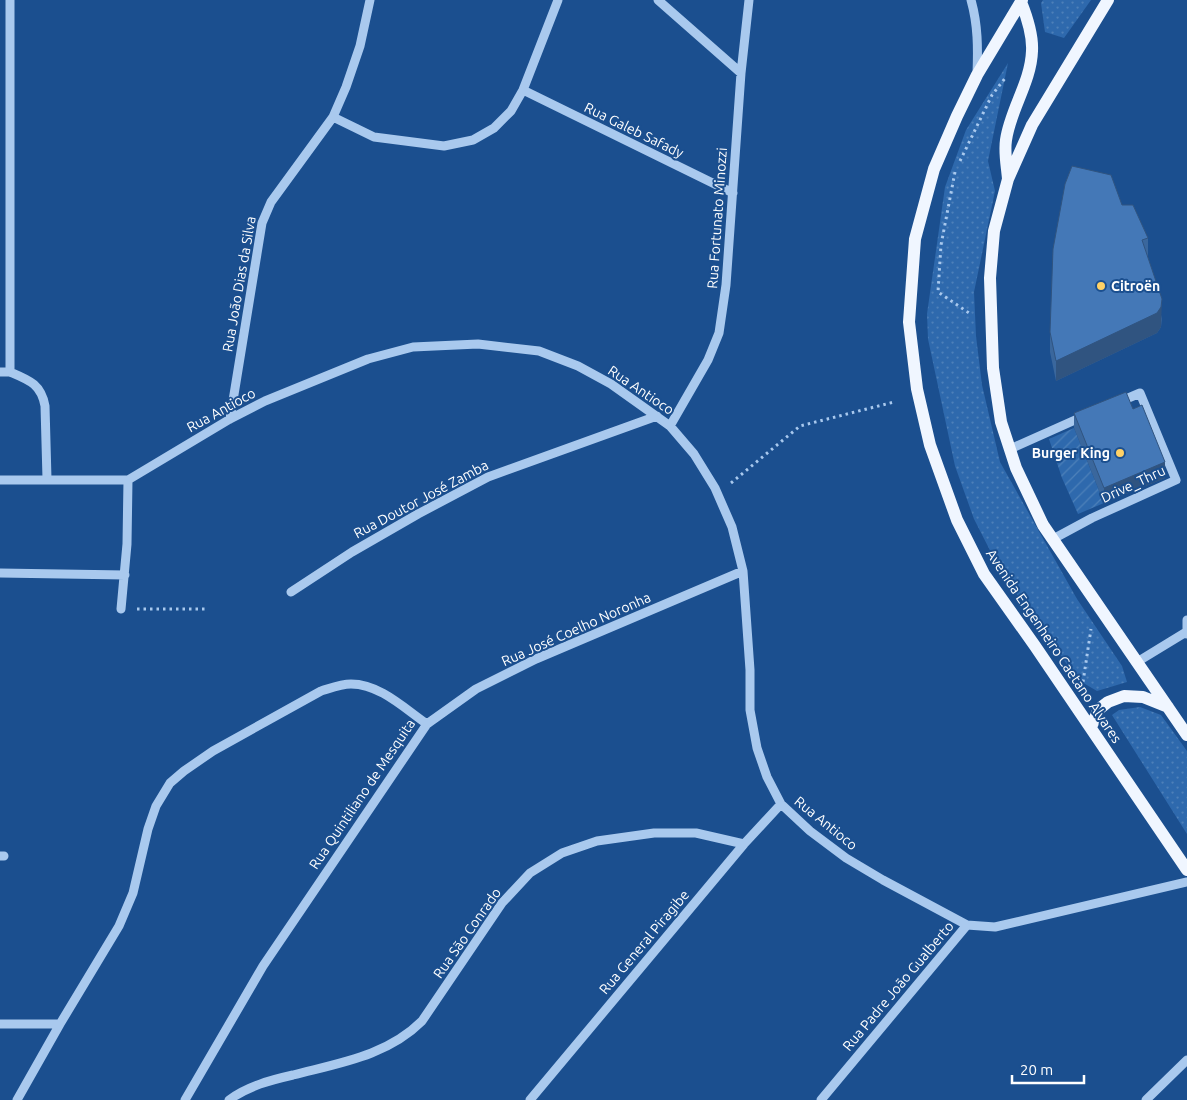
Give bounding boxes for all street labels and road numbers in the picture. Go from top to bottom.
street label: Rua Galeb Safady [582,99,686,161]
street label: Rua Fortunato Minozzi [704,147,730,289]
street label: Rua João Dias da Silva [219,215,259,353]
street label: Rua Antioco [605,362,677,418]
street label: Rua Antioco [184,385,258,435]
street label: Rua Doutor José Zamba [351,457,491,541]
street label: Drive_Thru [1098,462,1168,506]
street label: Avenida Engenheiro Caetano Alvares [983,546,1125,746]
street label: Rua José Coelho Noronha [499,589,653,669]
street label: Rua Quintiliano de Mesquita [306,716,418,872]
street label: Rua Antioco [791,793,861,853]
street label: Rua São Conrado [430,885,504,981]
street label: Rua General Piragibe [596,887,692,997]
street label: Rua Padre João Gualberto [839,918,957,1054]

